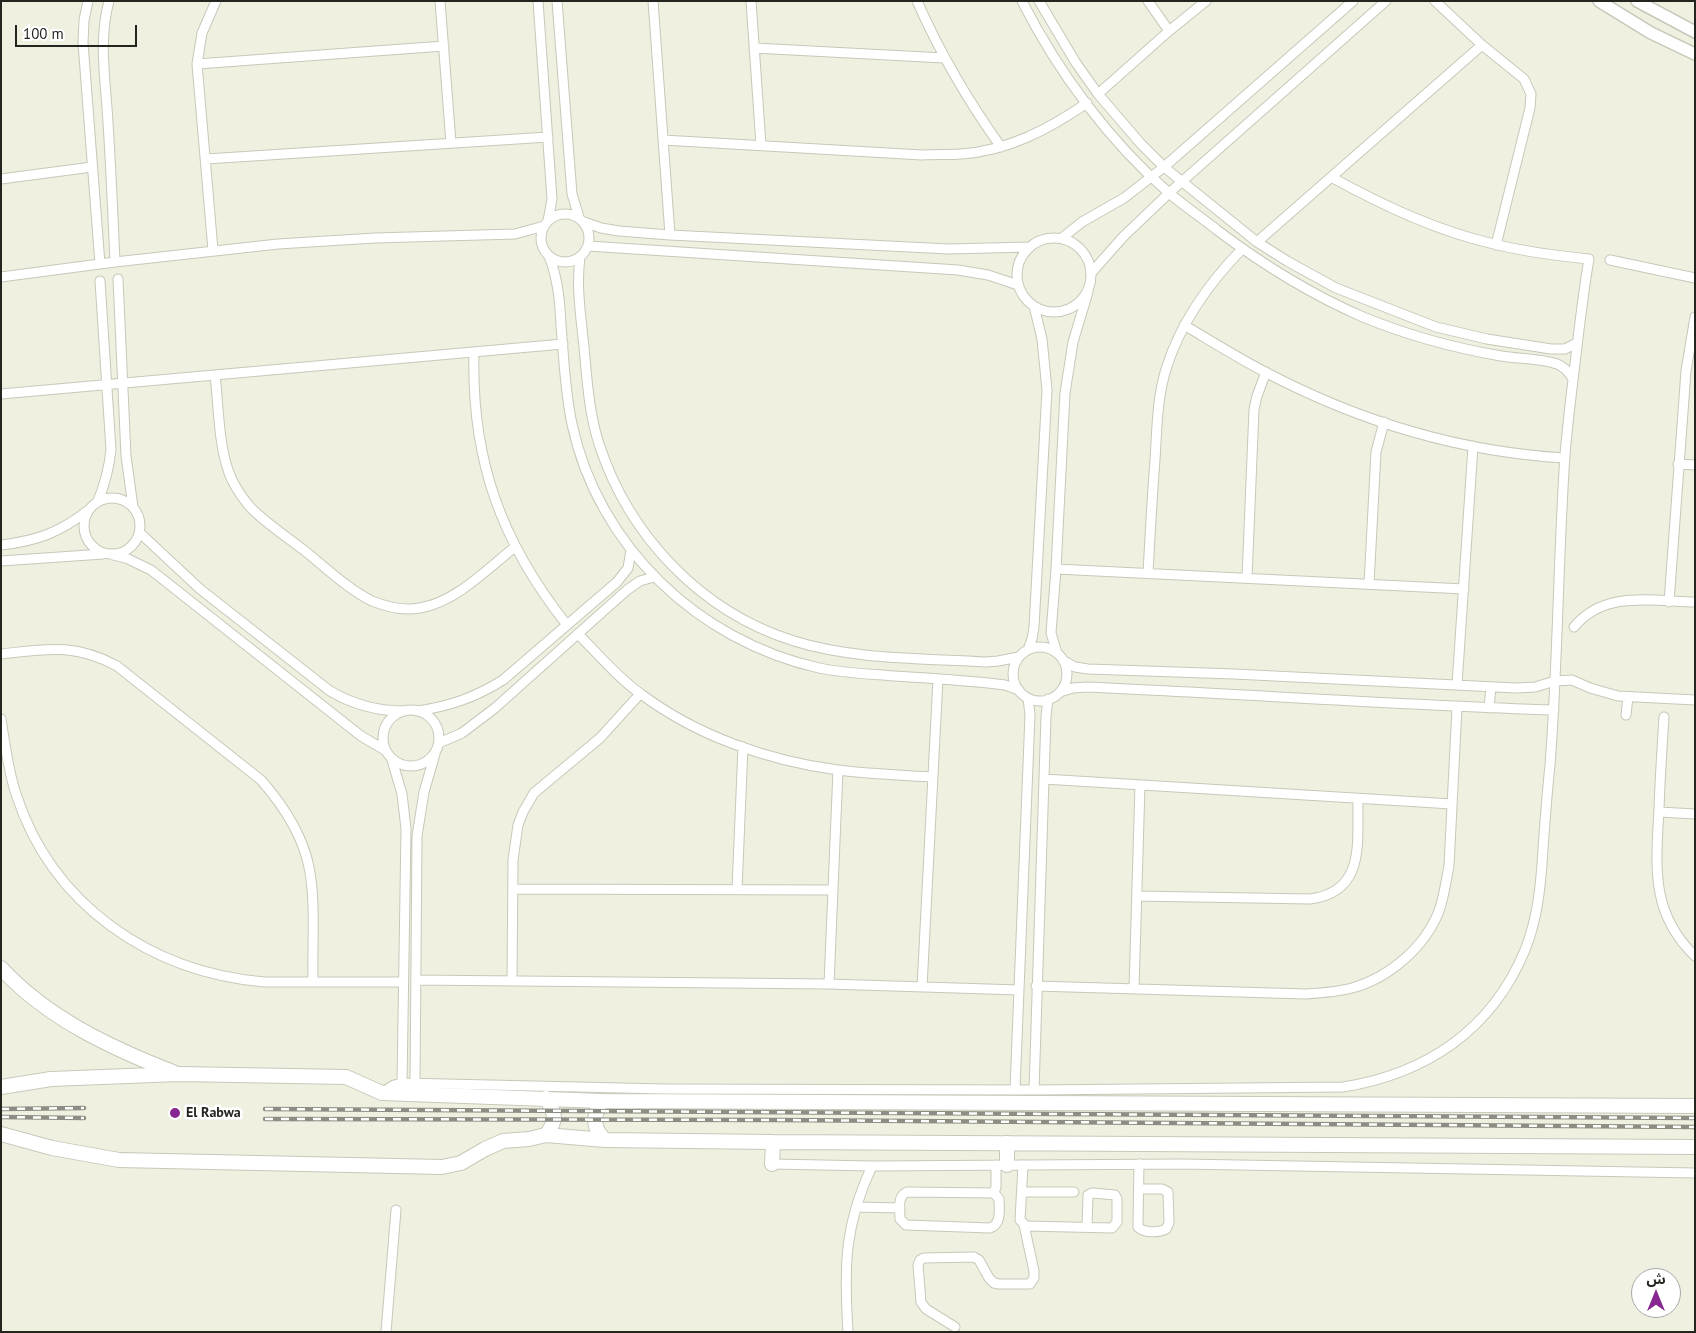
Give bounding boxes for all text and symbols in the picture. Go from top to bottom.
scale bar [18,15,140,47]
text: 100 m [23,24,64,43]
place label: El Rabwa [186,1105,241,1121]
marker: El Rabwa [168,1106,182,1120]
north arrow [1631,1268,1681,1318]
text: ش [1646,1270,1666,1288]

